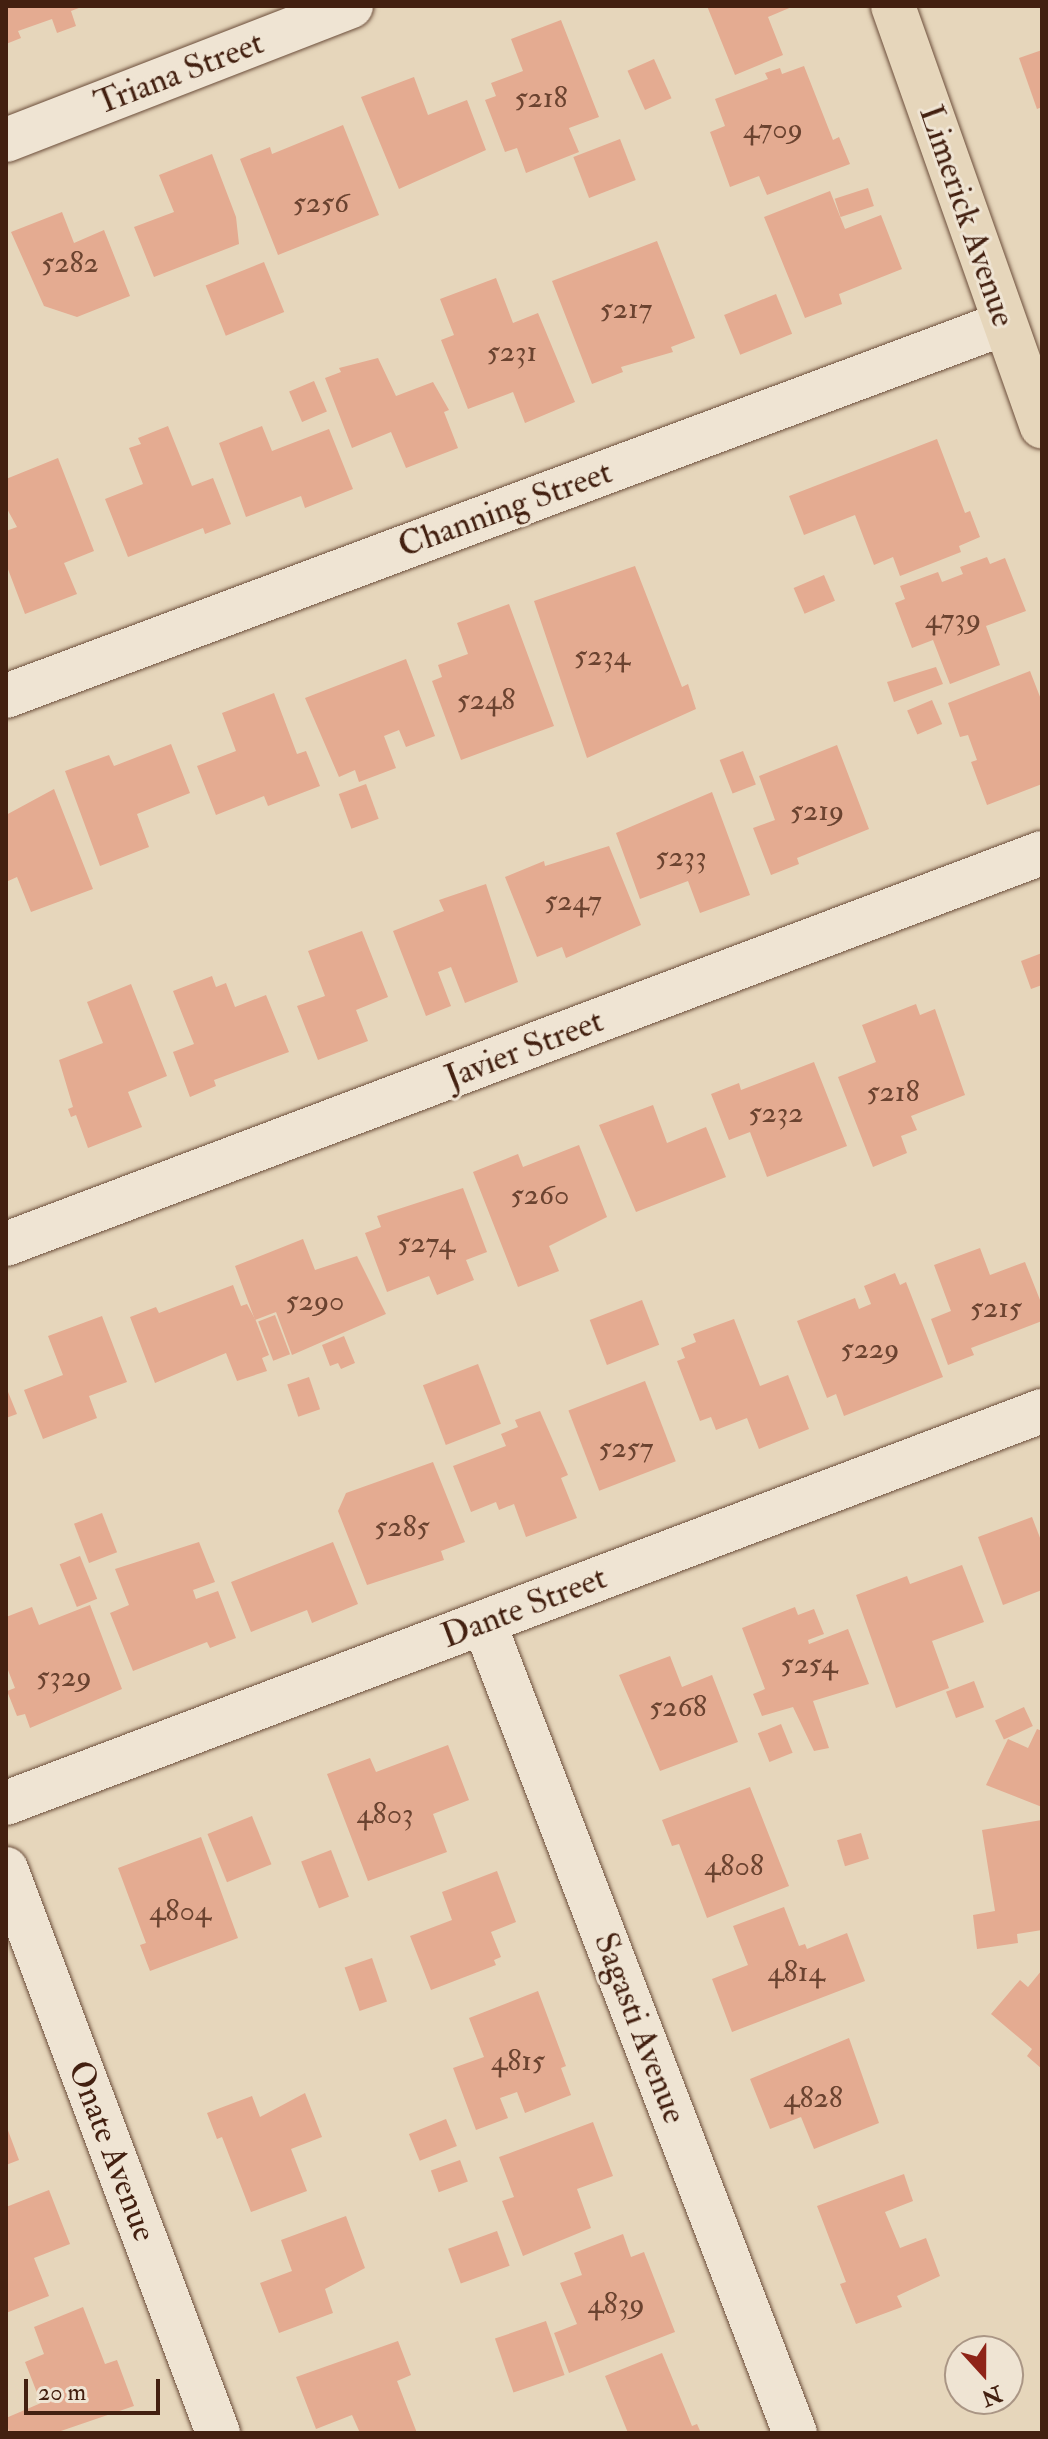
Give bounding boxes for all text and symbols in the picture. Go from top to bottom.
street label: Triana Street [89,22,269,124]
house number: 5218 [514,80,568,116]
street label: Limerick Avenue [910,100,1024,332]
house number: 4709 [743,111,803,147]
house number: 5256 [293,185,349,221]
house number: 5282 [41,245,99,281]
house number: 5217 [600,291,652,327]
house number: 5231 [487,334,537,370]
street label: Channing Street [393,451,617,567]
house number: 4739 [925,601,981,637]
house number: 5234 [574,638,630,674]
house number: 5248 [457,682,515,718]
house number: 5219 [790,793,844,829]
house number: 5233 [655,839,707,875]
house number: 5247 [544,883,602,919]
street label: Javier Street [439,1000,609,1098]
house number: 5218 [866,1074,920,1110]
house number: 5232 [749,1095,803,1131]
house number: 5260 [511,1177,569,1213]
house number: 5274 [397,1225,455,1261]
house number: 5290 [285,1283,345,1319]
house number: 5215 [970,1290,1022,1326]
house number: 5229 [841,1331,899,1367]
house number: 5257 [598,1430,654,1466]
house number: 5285 [374,1509,430,1545]
street label: Dante Street [436,1557,612,1657]
house number: 5254 [781,1646,837,1682]
house number: 5329 [36,1659,92,1695]
house number: 5268 [649,1689,707,1725]
house number: 4803 [356,1796,414,1832]
house number: 4808 [704,1848,764,1884]
house number: 4804 [149,1893,211,1929]
street label: Sagasti Avenue [585,1927,695,2129]
house number: 4814 [767,1954,825,1990]
house number: 4815 [491,2043,545,2079]
street label: Onate Avenue [59,2055,165,2247]
house number: 4828 [783,2080,843,2116]
house number: 4839 [587,2286,645,2322]
north arrow [944,2335,1024,2415]
scale bar [28,2363,164,2413]
text: 20 m [38,2377,86,2408]
text: N [978,2379,1006,2412]

